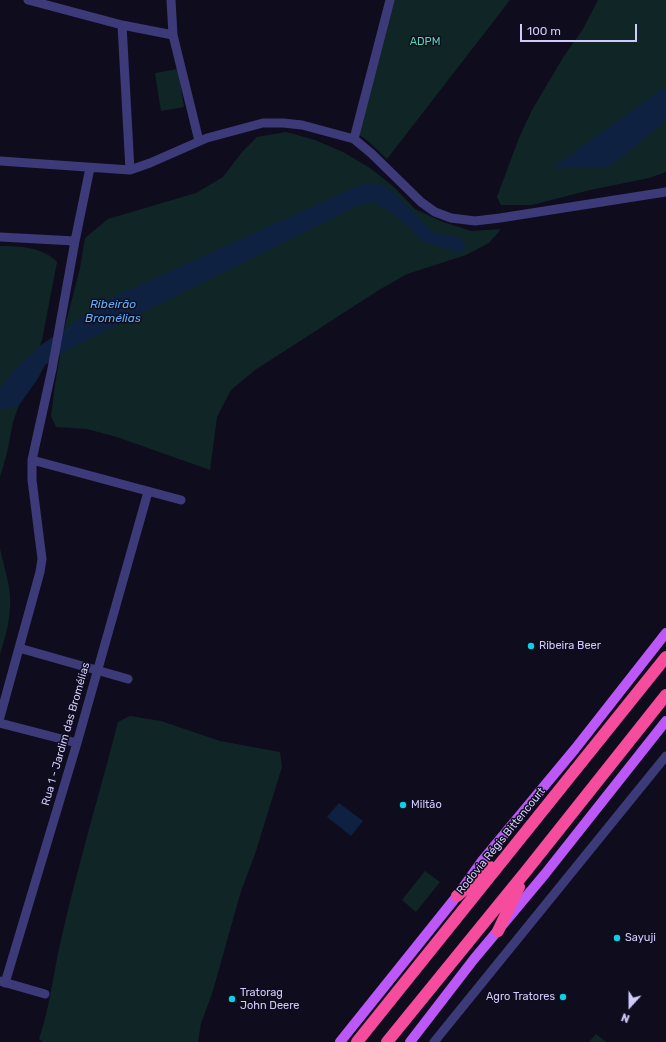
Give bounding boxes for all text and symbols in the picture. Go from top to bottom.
scale bar [522,16,639,42]
text: 100 m [527,24,561,38]
park label: ADPM [410,35,440,49]
water label: Ribeirão Bromélias [85,298,141,326]
place label: Ribeira Beer [539,639,601,653]
marker: Ribeira Beer [526,641,536,651]
street label: Rua 1 - Jardim das Bromélias [39,661,93,807]
street label: Rodovia Régis Bittencourt [454,785,548,897]
place label: Miltão [411,798,442,812]
marker: Miltão [398,800,408,810]
place label: Sayuji [625,931,656,945]
marker: Sayuji [612,933,622,943]
place label: Tratorag John Deere [240,986,299,1012]
north arrow [610,986,650,1026]
place label: Agro Tratores [486,990,555,1004]
marker: Agro Tratores [558,992,568,1002]
marker: Tratorag John Deere [227,994,237,1004]
text: N [620,1010,632,1025]

